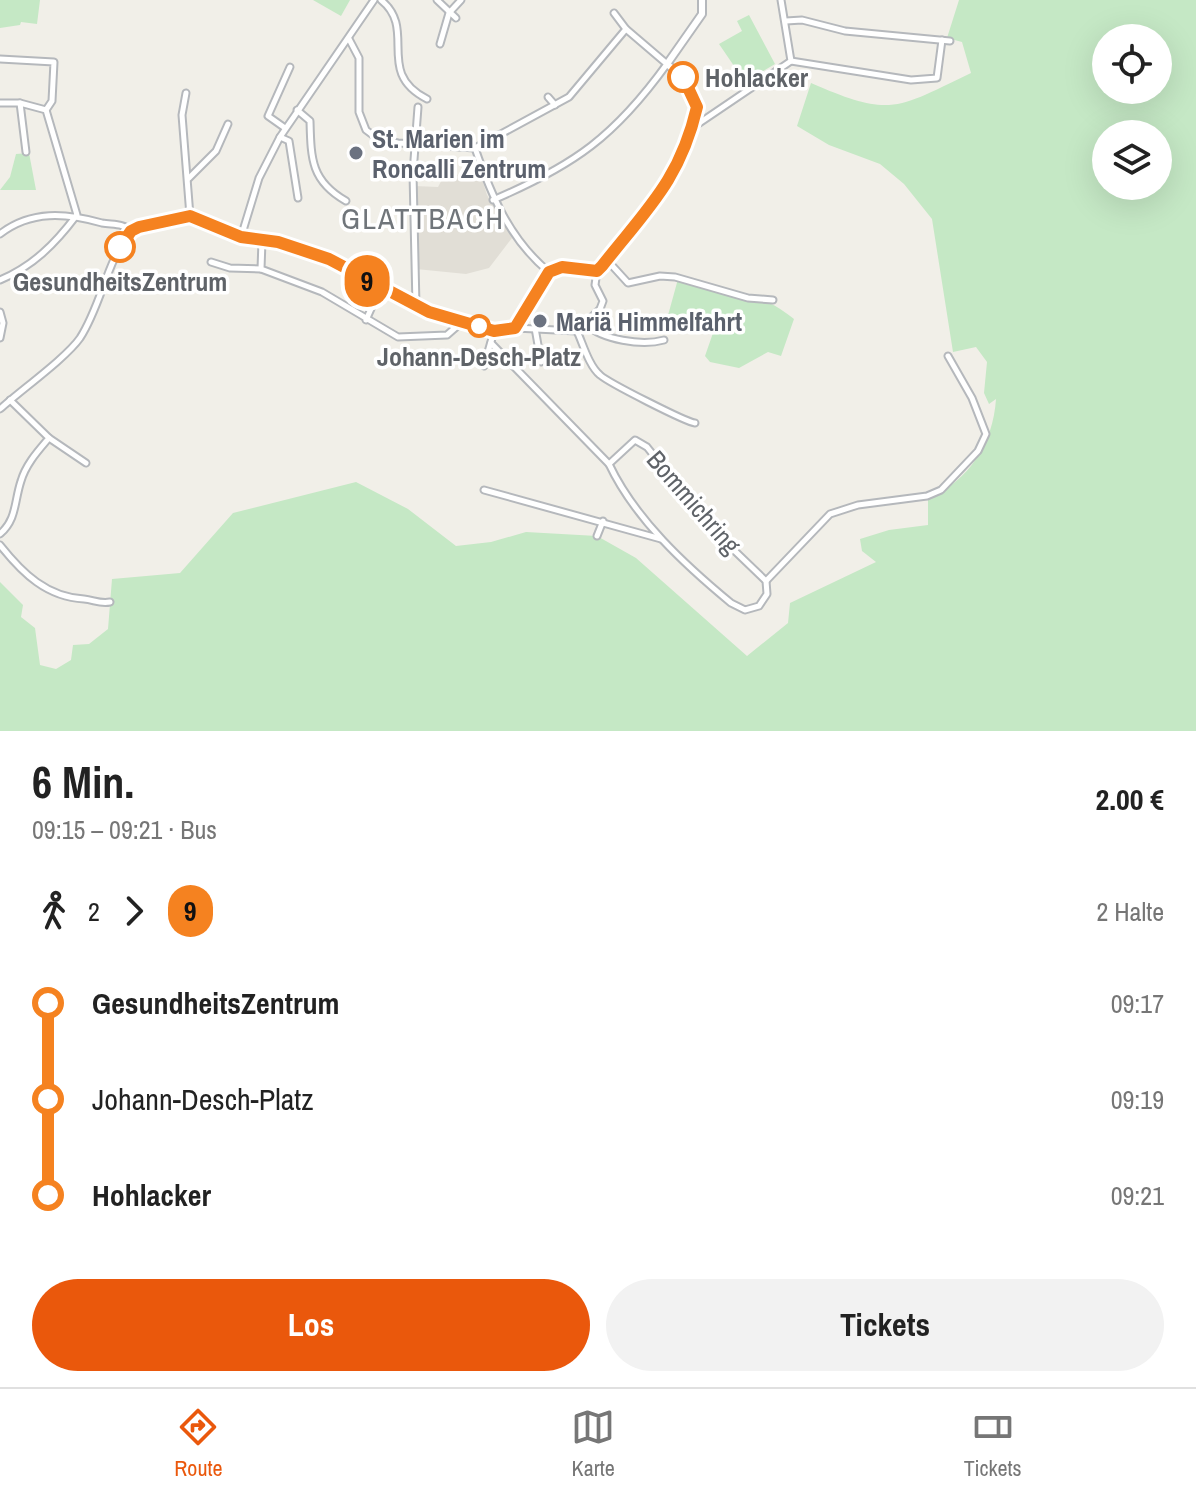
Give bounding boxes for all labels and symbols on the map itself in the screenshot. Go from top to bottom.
place label: Hohlacker [705,60,809,95]
marker: Hohlacker [668,62,698,92]
place label: St. Marien im Roncalli Zentrum [372,121,546,186]
marker: St. Marien im Roncalli Zentrum [347,144,365,162]
district label: GLATTBACH [341,198,505,238]
marker: GesundheitsZentrum [105,232,135,262]
line badge: 9 [341,255,393,307]
place label: GesundheitsZentrum [13,264,227,299]
place label: Mariä Himmelfahrt [556,304,742,339]
marker: Mariä Himmelfahrt [531,312,549,330]
marker: Johann-Desch-Platz [468,315,490,337]
place label: Johann-Desch-Platz [377,339,581,374]
street label: Bommichring [639,443,749,561]

